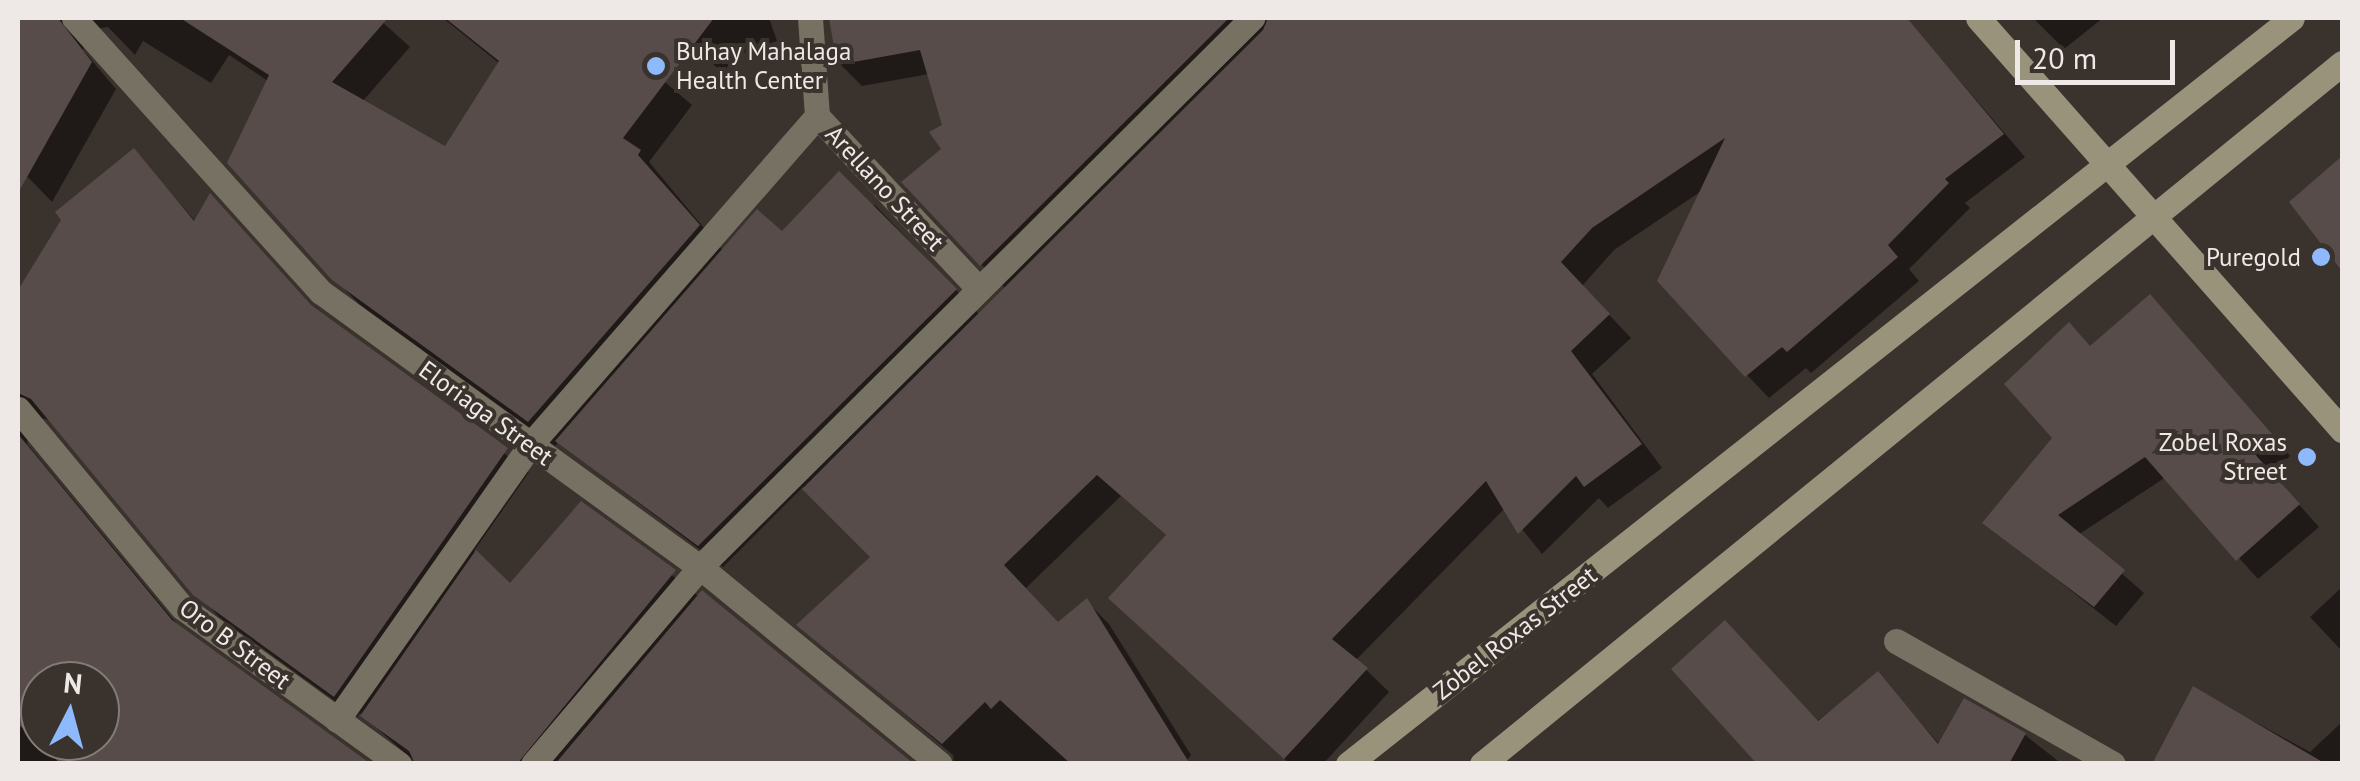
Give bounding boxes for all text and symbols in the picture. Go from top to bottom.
scale bar [2020,20,2180,82]
place label: Buhay Mahalaga Health Center [676,37,852,96]
text: 20 m [2032,38,2097,77]
marker: Buhay Mahalaga Health Center [645,55,667,77]
street label: Arellano Street [819,119,951,257]
place label: Puregold [2206,242,2301,272]
marker: Puregold [2310,246,2332,268]
street label: Eloriaga Street [413,354,559,472]
place label: Zobel Roxas Street [2159,428,2287,487]
marker: Zobel Roxas Street [2296,446,2318,468]
street label: Zobel Roxas Street [1427,560,1603,706]
street label: Oro B Street [174,593,296,695]
north arrow [20,661,120,761]
text: N [62,663,84,702]

